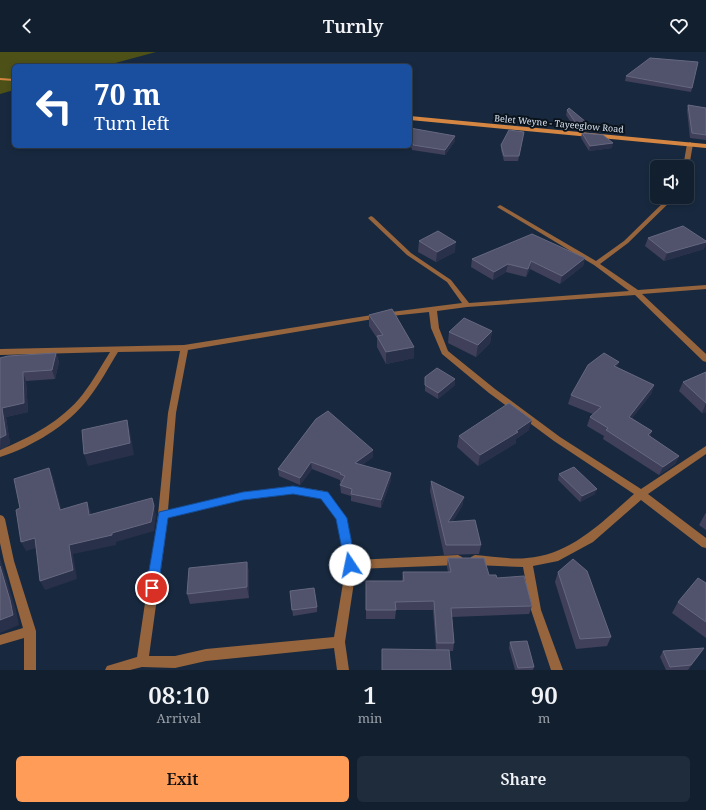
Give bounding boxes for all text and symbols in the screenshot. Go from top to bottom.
text: Turnly [323,14,383,38]
icon: back [16,15,38,37]
icon: heart [668,15,690,37]
text: 70 m [94,75,161,113]
icon: left [28,80,80,132]
text: Turn left [94,111,169,135]
street label: Belet Weyne - Tayeeglow Road [494,111,625,136]
map controls [650,160,694,204]
button: sound [650,160,694,204]
position arrow [329,544,371,586]
pin [135,571,169,605]
icon: arrive [141,577,163,599]
text: 08:10 [148,678,209,711]
text: 1 [363,678,377,711]
text: 90 [531,678,558,711]
text: Arrival [157,709,201,727]
text: min [358,709,383,727]
text: m [538,709,550,727]
button: Exit [16,756,349,802]
button: Share [357,756,690,802]

